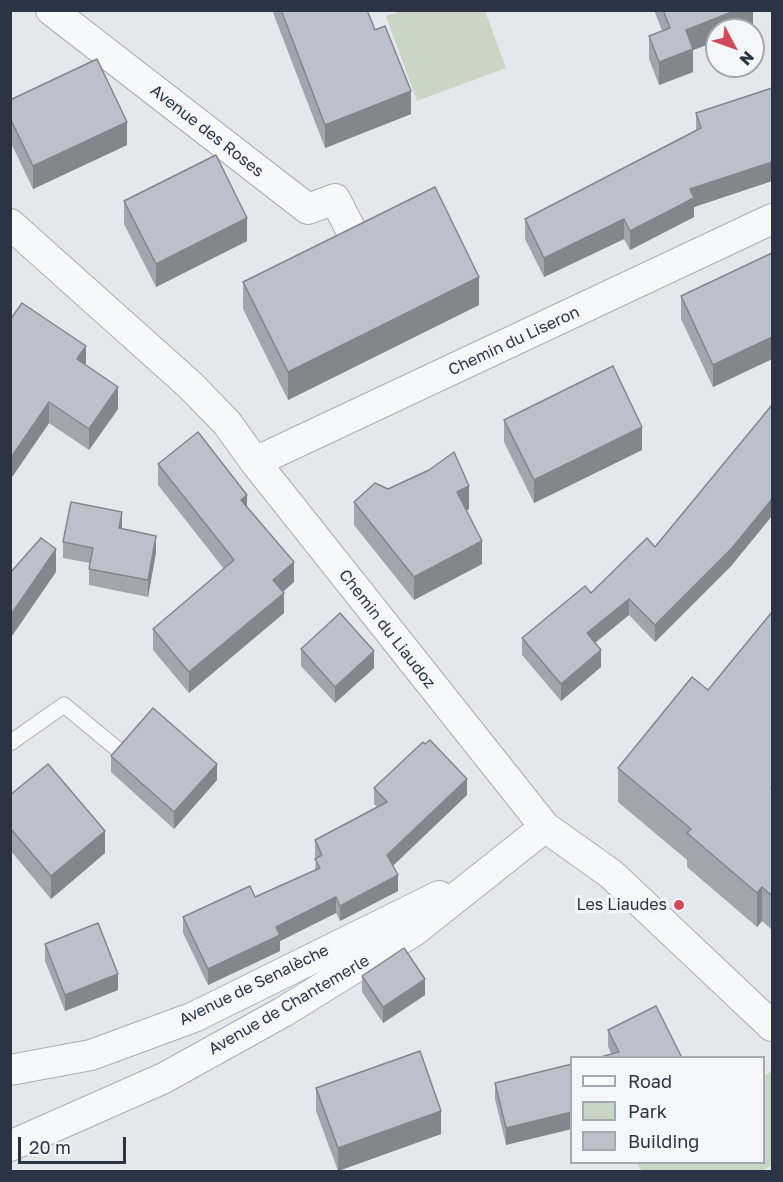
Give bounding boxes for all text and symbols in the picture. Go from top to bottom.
north arrow [705,18,765,78]
text: N [736,47,759,70]
street label: Avenue des Roses [146,81,268,181]
street label: Chemin du Liseron [445,302,583,380]
street label: Chemin du Liaudoz [335,566,439,692]
place label: Les Liaudes [577,895,667,915]
marker: Les Liaudes [672,898,686,912]
street label: Avenue de Senalèche [176,940,332,1030]
street label: Avenue de Chantemerle [205,951,373,1059]
legend [570,1056,765,1164]
text: Road [628,1070,672,1092]
text: Park [628,1100,667,1122]
scale bar [21,1125,129,1163]
text: Building [628,1130,699,1152]
text: 20 m [29,1136,71,1158]

